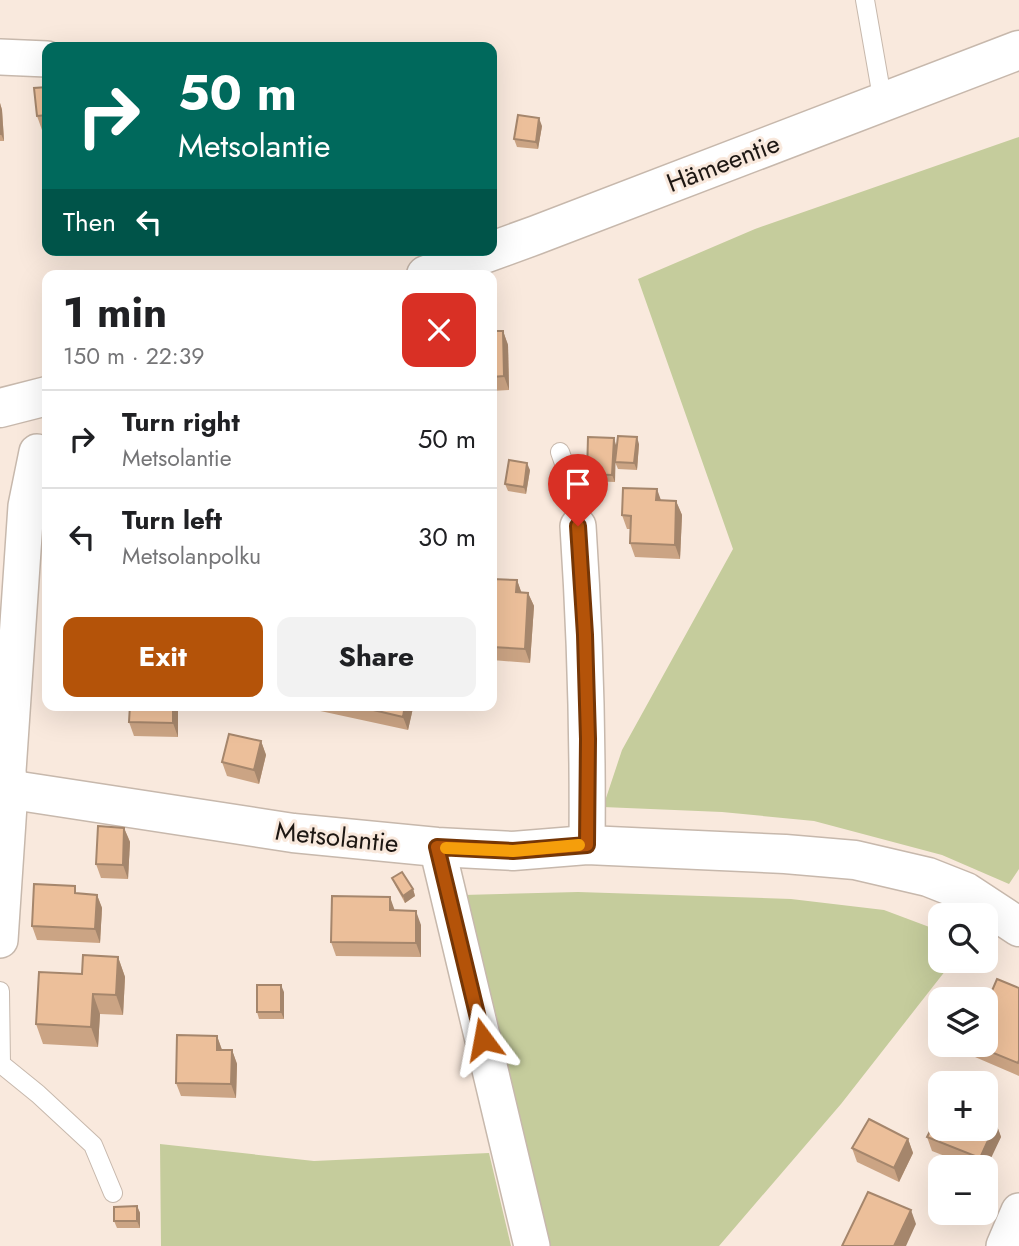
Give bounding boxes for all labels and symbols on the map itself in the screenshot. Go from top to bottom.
street label: Hämeentie [661,124,785,202]
pin [548,454,608,526]
street label: Metsolantie [273,812,401,862]
position arrow [446,1002,520,1076]

